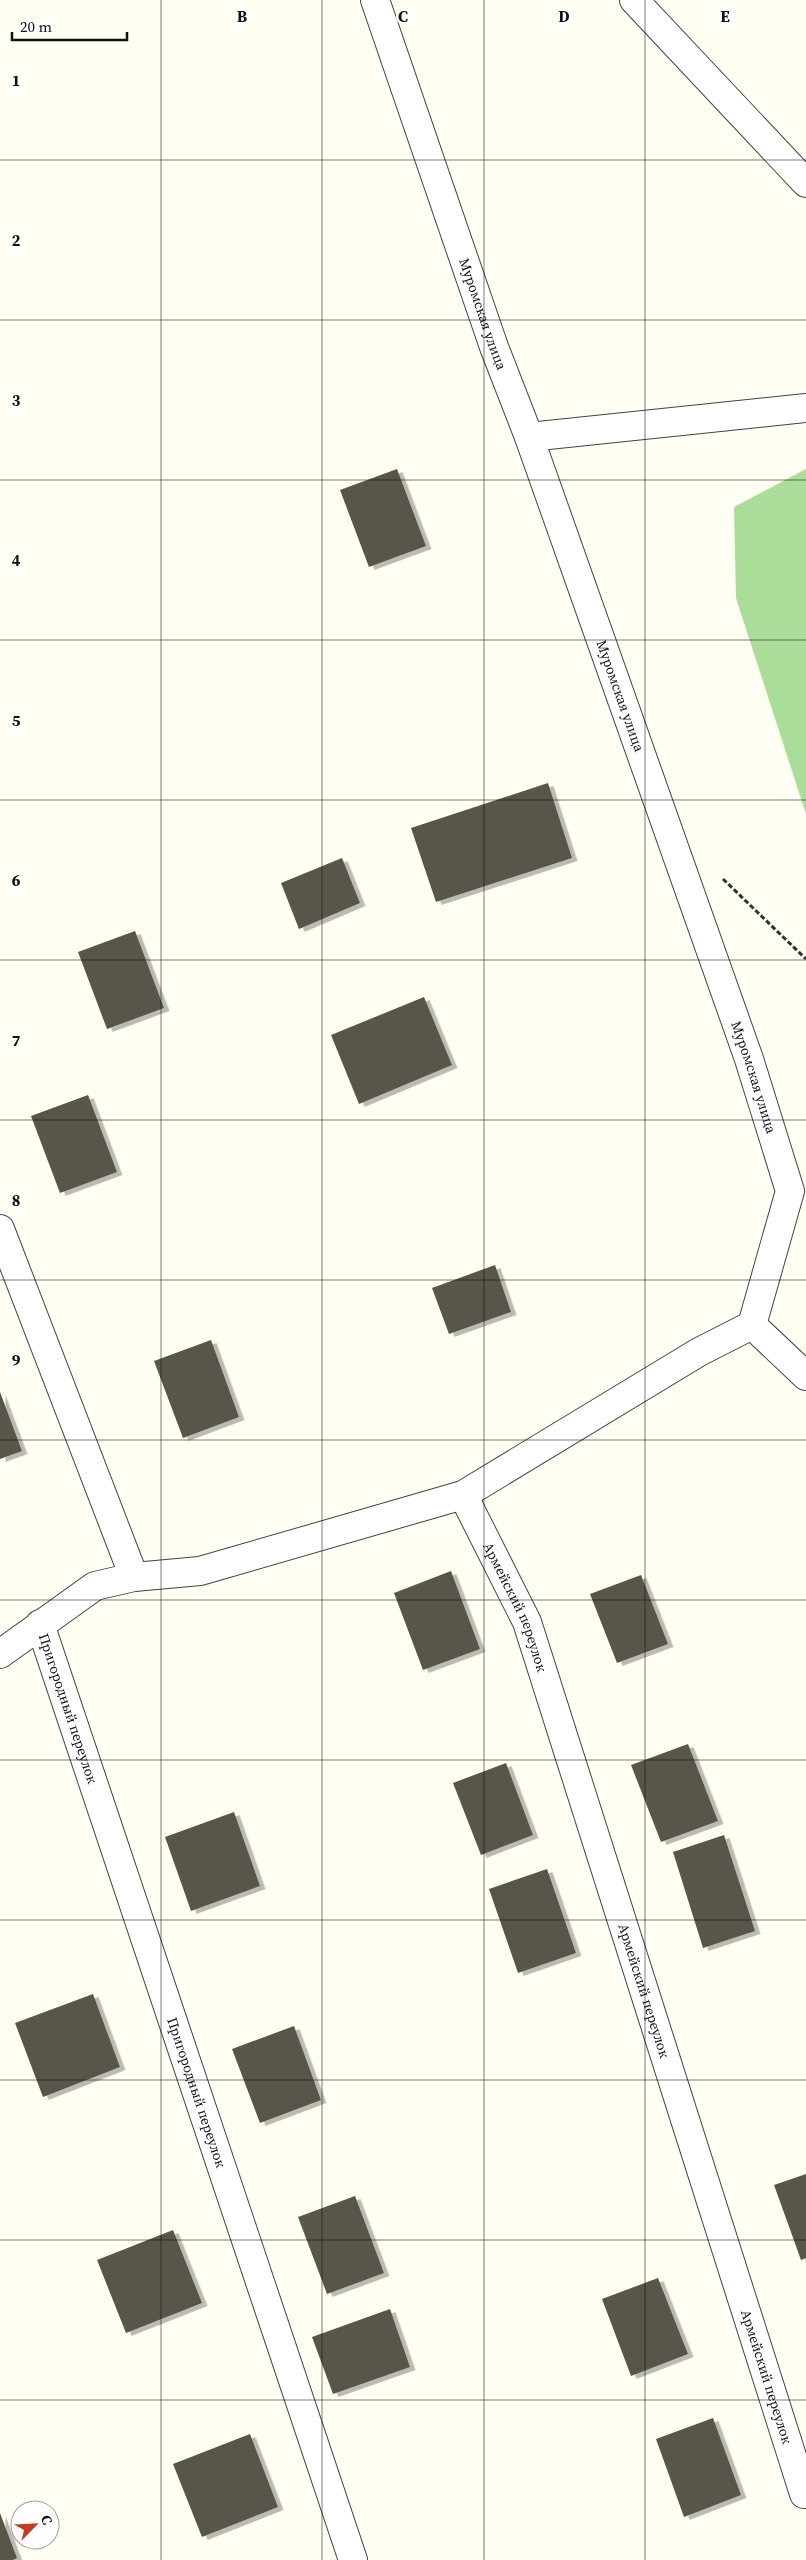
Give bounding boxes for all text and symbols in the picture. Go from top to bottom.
text: B [237,5,248,27]
text: C [398,5,408,27]
text: D [558,5,570,27]
text: E [720,5,730,27]
scale bar [12,10,128,42]
text: 20 m [20,16,52,37]
text: 1 [12,69,20,91]
text: 2 [12,229,21,251]
street label: Муромская улица [454,255,512,374]
text: 3 [12,389,21,411]
text: 4 [12,549,21,571]
street label: Муромская улица [592,637,650,755]
text: 5 [12,709,21,731]
text: 6 [12,869,21,891]
street label: Муромская улица [726,1018,782,1137]
text: 7 [12,1029,21,1051]
text: 8 [12,1189,20,1211]
text: 9 [12,1349,21,1371]
street label: Армейский переулок [478,1539,552,1675]
street label: Пригородный переулок [34,1631,103,1786]
street label: Армейский переулок [613,1921,675,2061]
street label: Пригородный переулок [162,2015,231,2171]
street label: Армейский переулок [736,2307,798,2447]
north arrow [10,2500,60,2550]
text: С [36,2512,58,2528]

